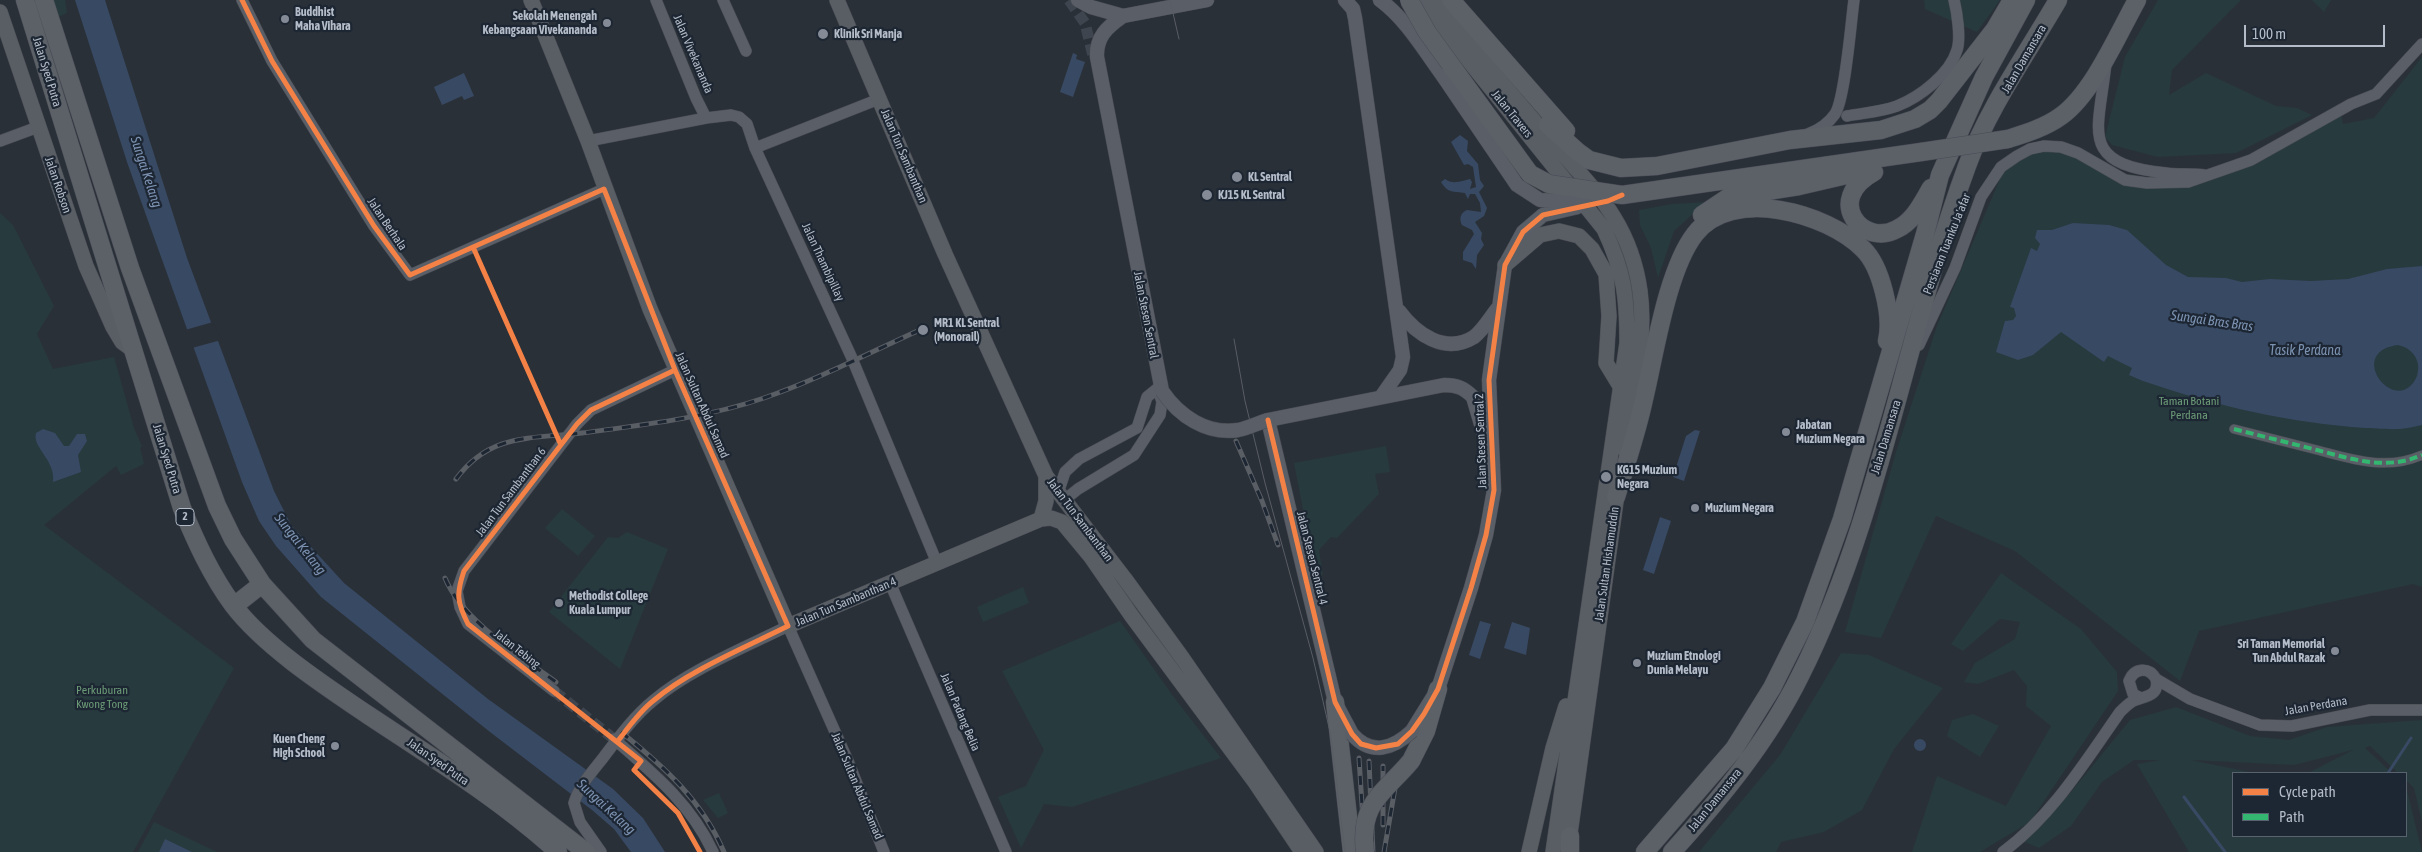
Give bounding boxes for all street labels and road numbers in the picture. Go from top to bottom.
street label: Jalan Vivekananda [670,13,716,95]
street label: Jalan Damansara [1999,22,2049,96]
street label: Jalan Syed Putra [30,35,64,109]
street label: Jalan Travers [1488,87,1536,141]
street label: Jalan Tun Sambanthan [878,107,930,205]
street label: Jalan Robson [42,155,74,215]
street label: Persiaran Tuanku Ja'afar [1920,191,1974,297]
street label: Jalan Berhala [364,195,410,253]
street label: Jalan Thambipillay [799,221,847,303]
street label: Jalan Stesen Sentral [1130,270,1162,360]
street label: Jalan Sultan Abdul Samad [672,350,732,460]
street label: Jalan Stesen Sentral 2 [1472,393,1490,489]
street label: Jalan Damansara [1868,398,1904,476]
street label: Jalan Syed Putra [150,422,184,496]
street label: Jalan Tun Sambanthan 6 [473,445,549,539]
street label: Jalan Tun Sambanthan [1044,475,1116,565]
street label: Jalan Sultan Hishamuddin [1592,506,1622,622]
road number: 2 [176,508,194,526]
street label: Jalan Stesen Sentral 4 [1293,510,1331,606]
street label: Jalan Tun Sambanthan 4 [794,574,898,630]
street label: Jalan Tebing [491,626,543,672]
street label: Jalan Padang Belia [937,671,983,753]
street label: Jalan Perdana [2284,693,2348,719]
street label: Jalan Sultan Abdul Samad [828,730,886,842]
street label: Jalan Syed Putra [404,735,472,789]
street label: Jalan Damansara [1685,766,1745,834]

